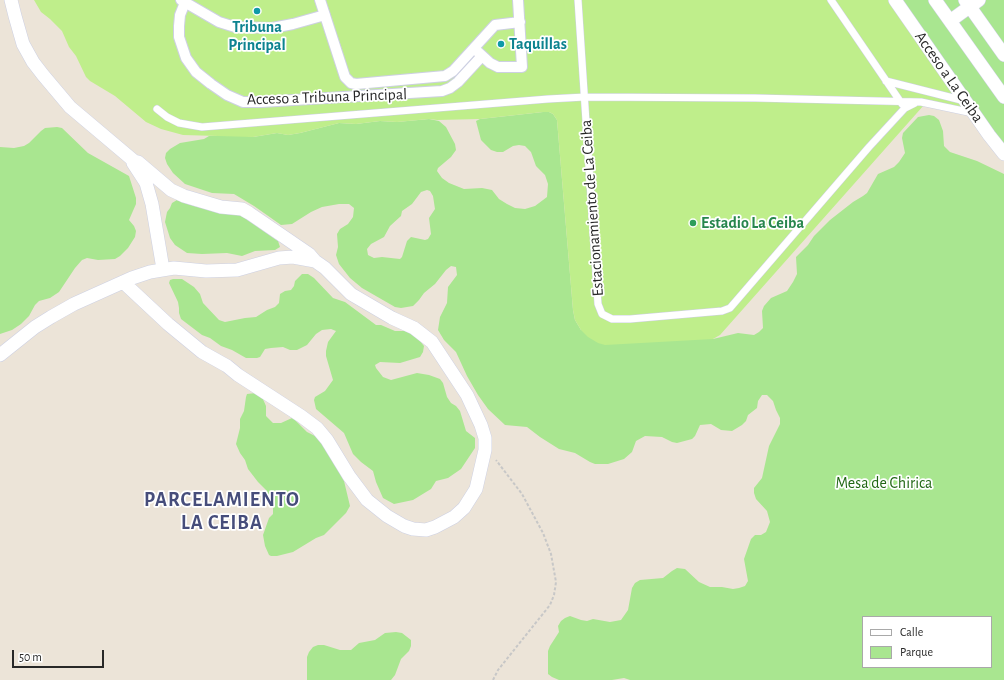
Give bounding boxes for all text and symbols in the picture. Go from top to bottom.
marker: Tribuna Principal [252,6,262,16]
place label: Tribuna Principal [228,17,286,55]
street label: Acceso a La Ceiba [911,28,987,126]
place label: Taquillas [509,34,567,54]
marker: Taquillas [496,39,506,49]
street label: Acceso a Tribuna Principal [247,85,407,109]
street label: Estacionamiento de La Ceiba [576,119,608,297]
place label: Estadio La Ceiba [701,213,804,233]
marker: Estadio La Ceiba [688,218,698,228]
park label: Mesa de Chirica [836,473,932,493]
district label: PARCELAMIENTO LA CEIBA [144,488,300,535]
legend [862,616,992,668]
text: Calle [900,626,923,638]
scale bar [14,642,106,668]
text: Parque [900,646,933,658]
text: 50 m [19,651,42,663]

